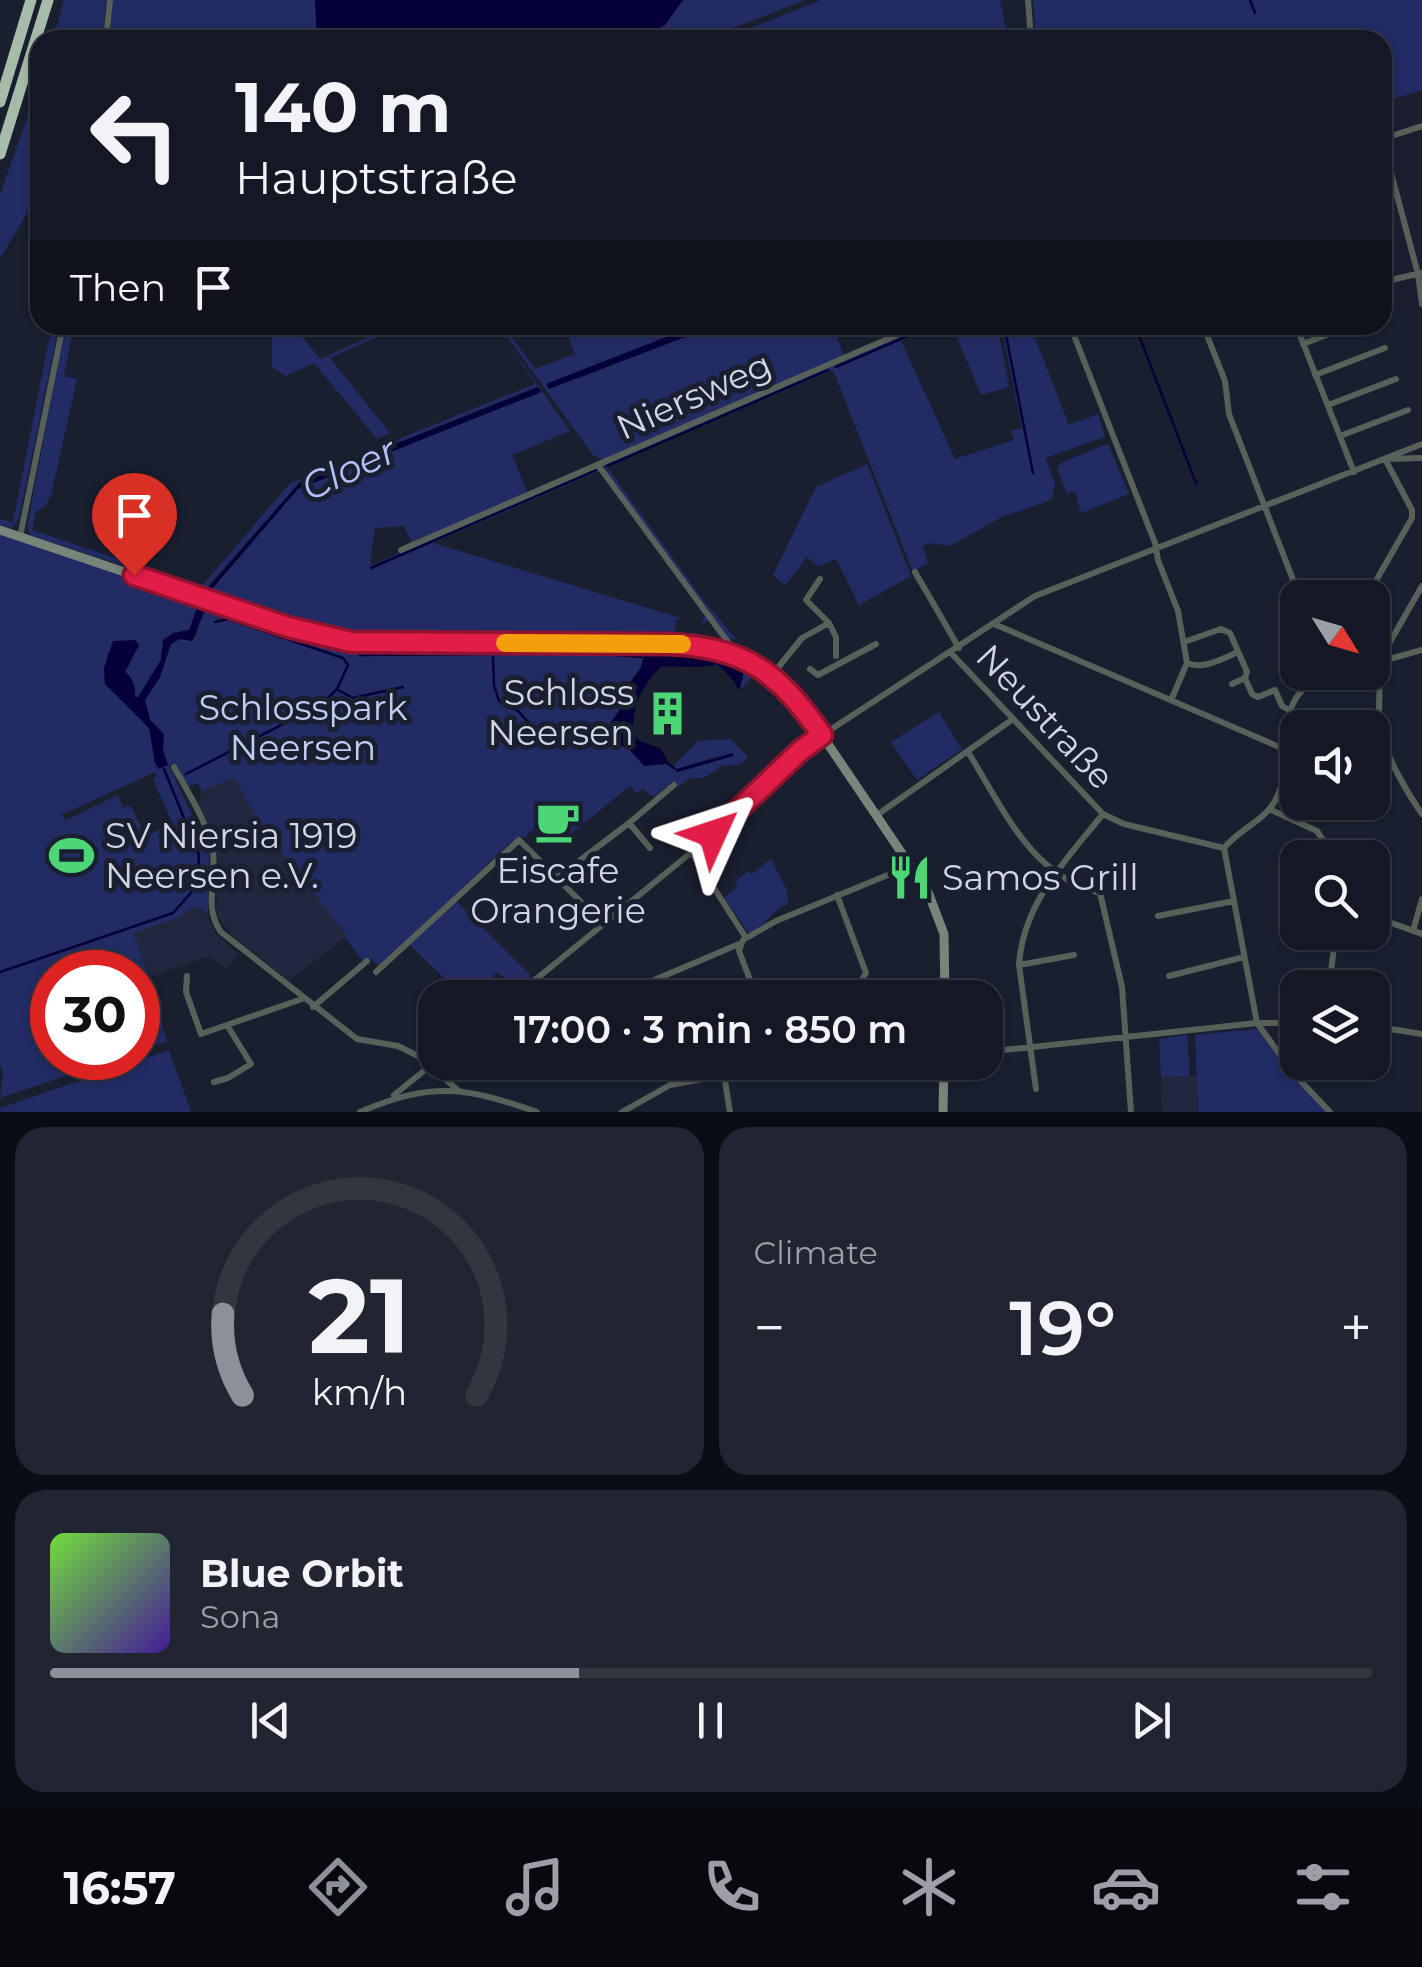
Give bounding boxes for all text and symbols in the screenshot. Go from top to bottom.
text: 140 m [235,64,451,150]
icon: left [70,70,200,200]
text: Hauptstraße [235,150,517,205]
icon: arrive [186,260,241,315]
text: Then [70,264,166,311]
street label: Niersweg [610,342,778,449]
water label: Cloer [294,426,405,511]
pin [92,473,177,576]
icon: arrive [107,488,162,543]
north arrow [1280,580,1390,690]
map controls [1280,580,1390,1080]
street label: Neustraße [968,635,1123,798]
place label: Schloss Neersen [487,671,634,754]
park label: Schlosspark Neersen [198,686,408,769]
building icon: Schloss Neersen [643,689,691,737]
button: sound [1280,710,1390,820]
position arrow [661,782,765,886]
cafe icon: Eiscafe Orangerie [534,797,582,845]
place label: SV Niersia 1919 Neersen e.V. [105,814,357,897]
sports icon: SV Niersia 1919 Neersen e.V. [48,832,96,880]
button: search [1280,840,1390,950]
place label: Eiscafe Orangerie [470,849,646,932]
restaurant icon: Samos Grill [885,854,933,902]
place label: Samos Grill [942,856,1139,899]
speed limit sign: 30 [30,950,160,1080]
button: layers [1280,970,1390,1080]
text: 17:00 · 3 min · 850 m [514,1006,907,1053]
text: Climate [754,1233,878,1272]
text: 21 [308,1252,410,1379]
text: 19° [1009,1282,1116,1374]
text: − [754,1294,785,1361]
text: + [1340,1294,1372,1361]
text: km/h [312,1370,407,1414]
text: Blue Orbit [200,1550,404,1597]
text: Sona [200,1597,280,1636]
icon: previous [243,1693,298,1748]
icon: pause [683,1693,738,1748]
icon: next [1124,1693,1179,1748]
icon: directions [303,1852,373,1922]
icon: music [500,1852,570,1922]
icon: phone [697,1852,767,1922]
icon: climate [894,1852,964,1922]
icon: car [1091,1852,1161,1922]
icon: filters [1288,1852,1358,1922]
text: 16:57 [64,1860,176,1915]

